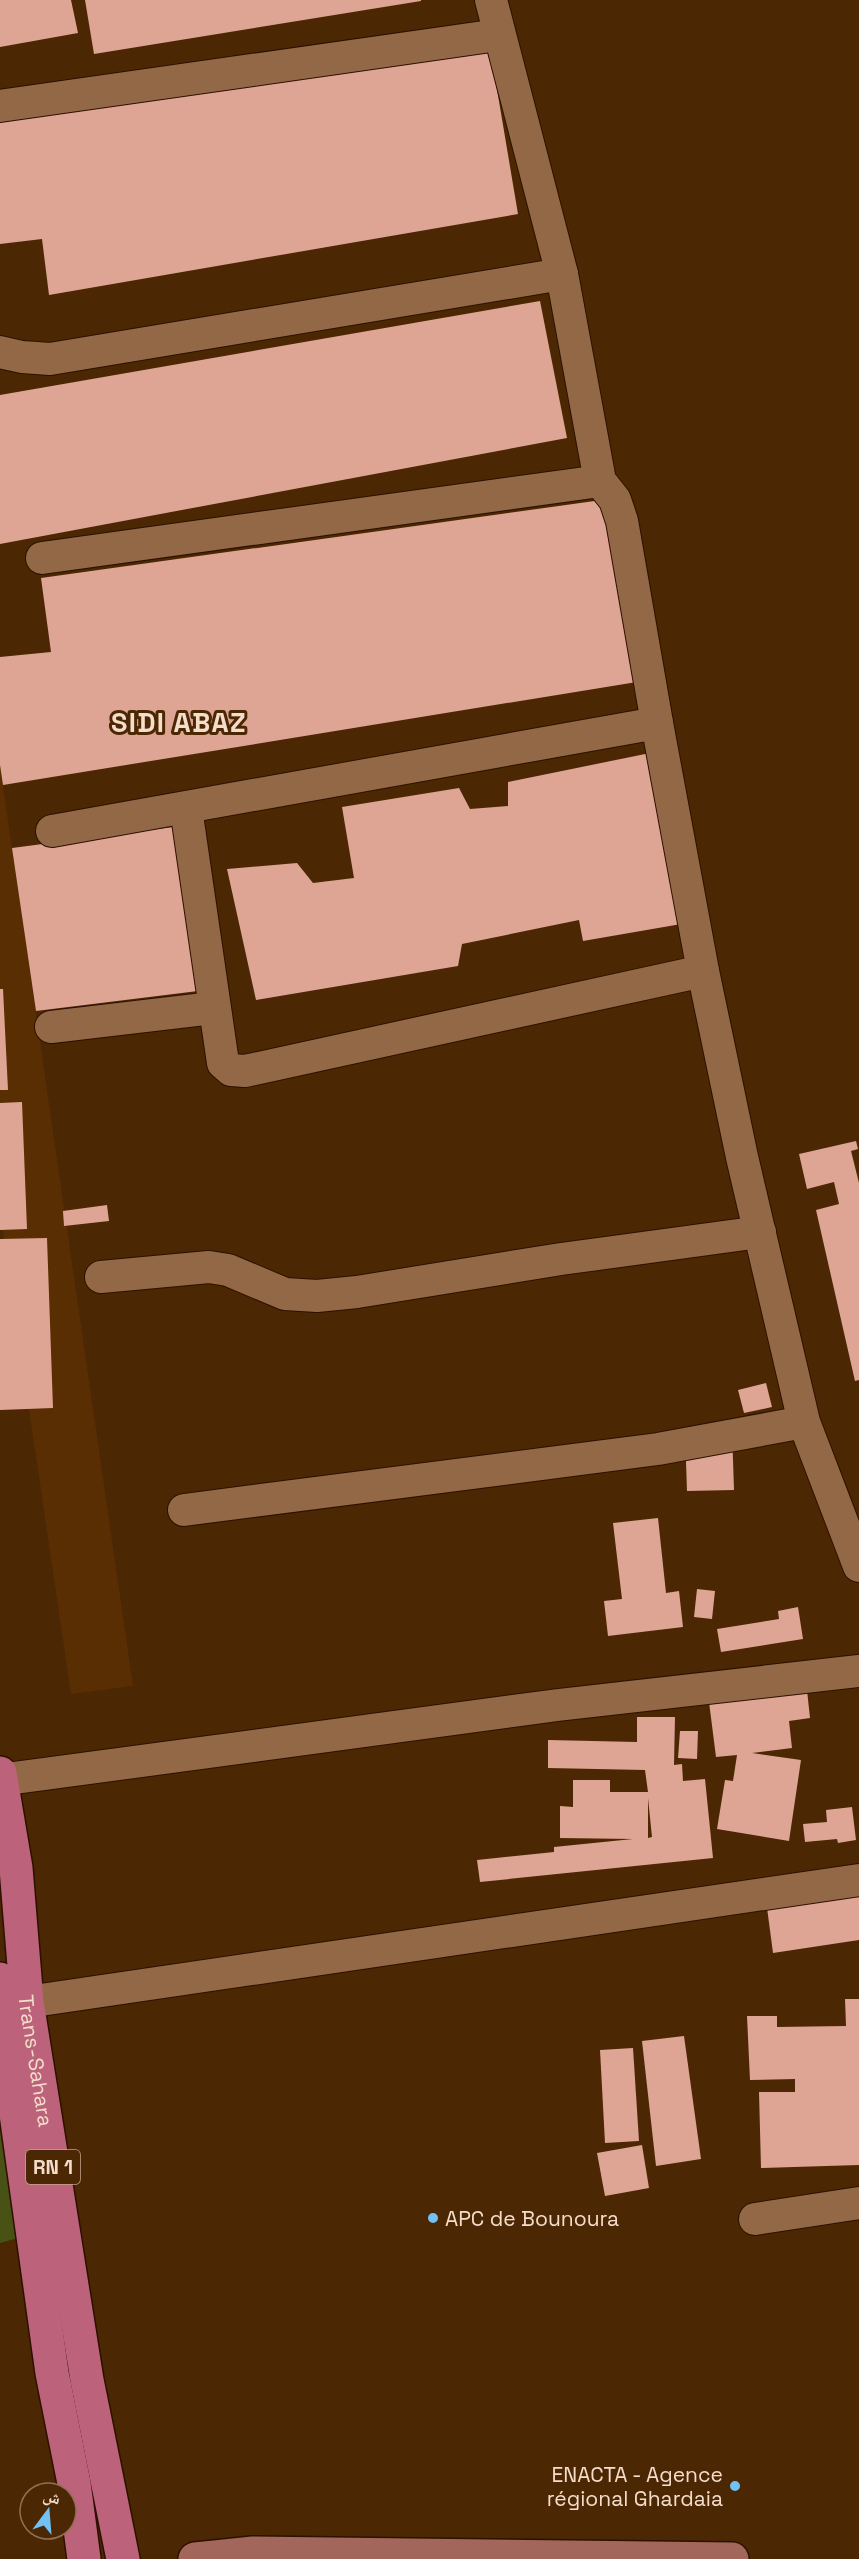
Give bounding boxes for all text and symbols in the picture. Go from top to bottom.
district label: SIDI ABAZ [111,705,247,740]
street label: Trans-Sahara [13,1993,60,2129]
road number: RN 1 [26,2150,80,2184]
place label: APC de Bounoura [445,2205,619,2232]
marker: APC de Bounoura [426,2211,440,2225]
place label: ENACTA - Agence régional Ghardaia [547,2461,723,2512]
marker: ENACTA - Agence régional Ghardaia [728,2479,742,2493]
north arrow [18,2481,78,2541]
text: ش [41,2485,63,2510]

